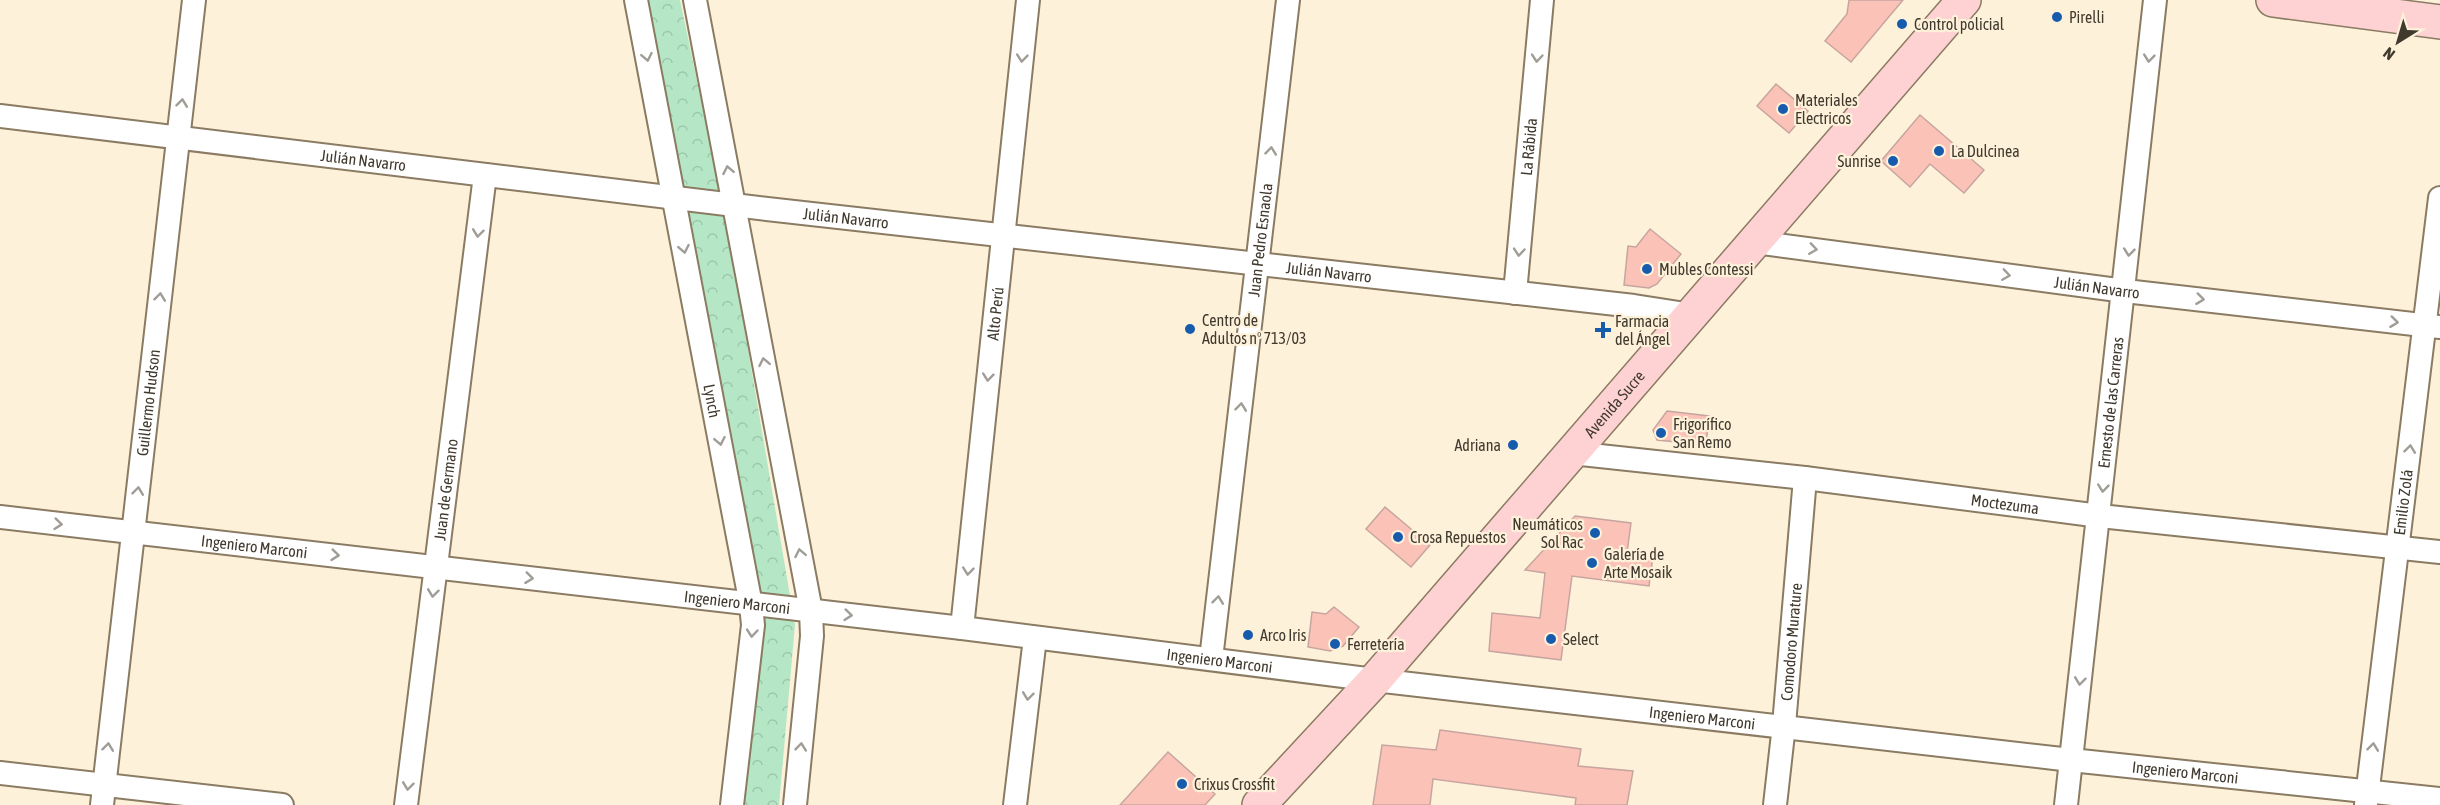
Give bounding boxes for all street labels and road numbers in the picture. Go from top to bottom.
street label: La Rábida [1517,117,1540,176]
street label: Julián Navarro [320,146,407,174]
street label: Juan Pedro Esnaola [1244,182,1276,298]
street label: Julián Navarro [802,204,890,232]
street label: Julián Navarro [1285,258,1373,286]
street label: Julián Navarro [2053,273,2141,302]
street label: Alto Perú [983,286,1007,341]
street label: Ernesto de las Carreras [2094,336,2127,469]
street label: Guillermo Hudson [133,348,163,457]
street label: Avenida Sucre [1580,367,1648,441]
street label: Lynch [700,383,724,419]
street label: Juan de Germano [430,438,461,541]
street label: Emilio Zolá [2390,468,2416,536]
street label: Moctezuma [1970,490,2040,517]
street label: Ingeniero Marconi [200,531,308,561]
street label: Comodoro Murature [1777,582,1805,701]
street label: Ingeniero Marconi [683,587,791,617]
street label: Ingeniero Marconi [1166,645,1274,676]
street label: Ingeniero Marconi [1648,703,1756,733]
street label: Ingeniero Marconi [2131,758,2239,787]

